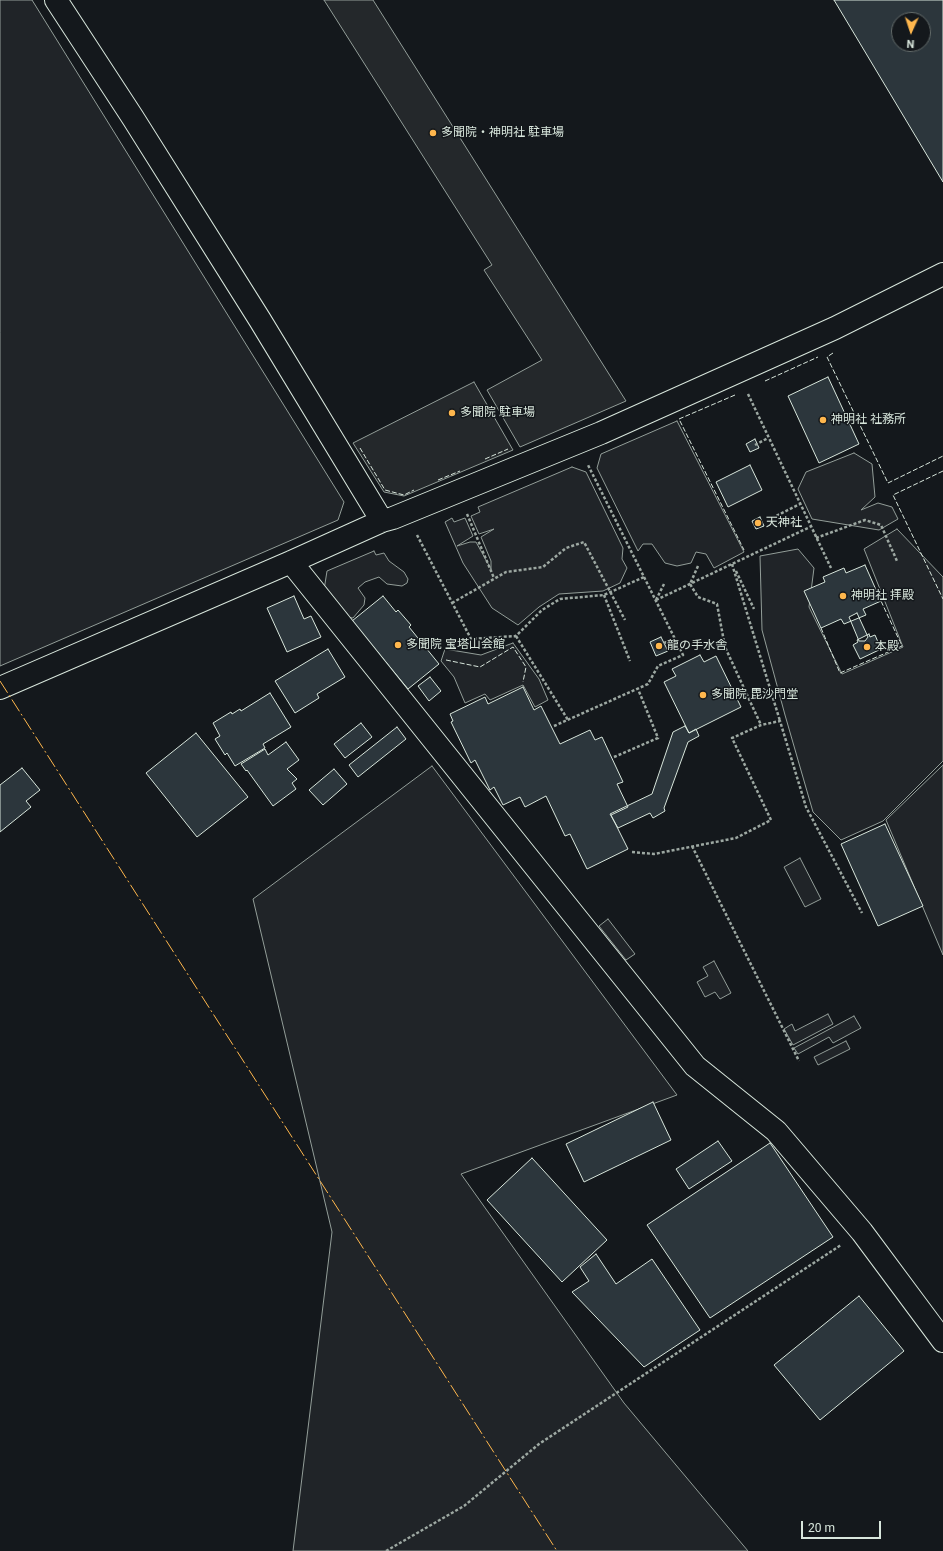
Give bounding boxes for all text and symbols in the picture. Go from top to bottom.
north arrow [891,12,931,52]
text: N [906,37,915,50]
place label: 多聞院・神明社 駐車場 [441,126,564,140]
marker: 多聞院・神明社 駐車場 [428,128,438,138]
place label: 多聞院 駐車場 [460,406,535,420]
marker: 多聞院 駐車場 [447,408,457,418]
place label: 神明社 社務所 [831,413,906,427]
marker: 神明社 社務所 [818,415,828,425]
place label: 天神社 [766,516,802,530]
marker: 天神社 [753,518,763,528]
place label: 神明社 拝殿 [851,589,914,603]
marker: 神明社 拝殿 [838,591,848,601]
place label: 多聞院 宝塔山会館 [406,638,505,652]
place label: 龍の手水舎 [667,639,727,653]
marker: 多聞院 宝塔山会館 [393,640,403,650]
place label: 本殿 [875,640,899,654]
marker: 龍の手水舎 [654,641,664,651]
marker: 本殿 [862,642,872,652]
place label: 多聞院 毘沙門堂 [711,688,798,702]
marker: 多聞院 毘沙門堂 [698,690,708,700]
scale bar [803,1513,883,1539]
text: 20 m [808,1521,835,1535]

